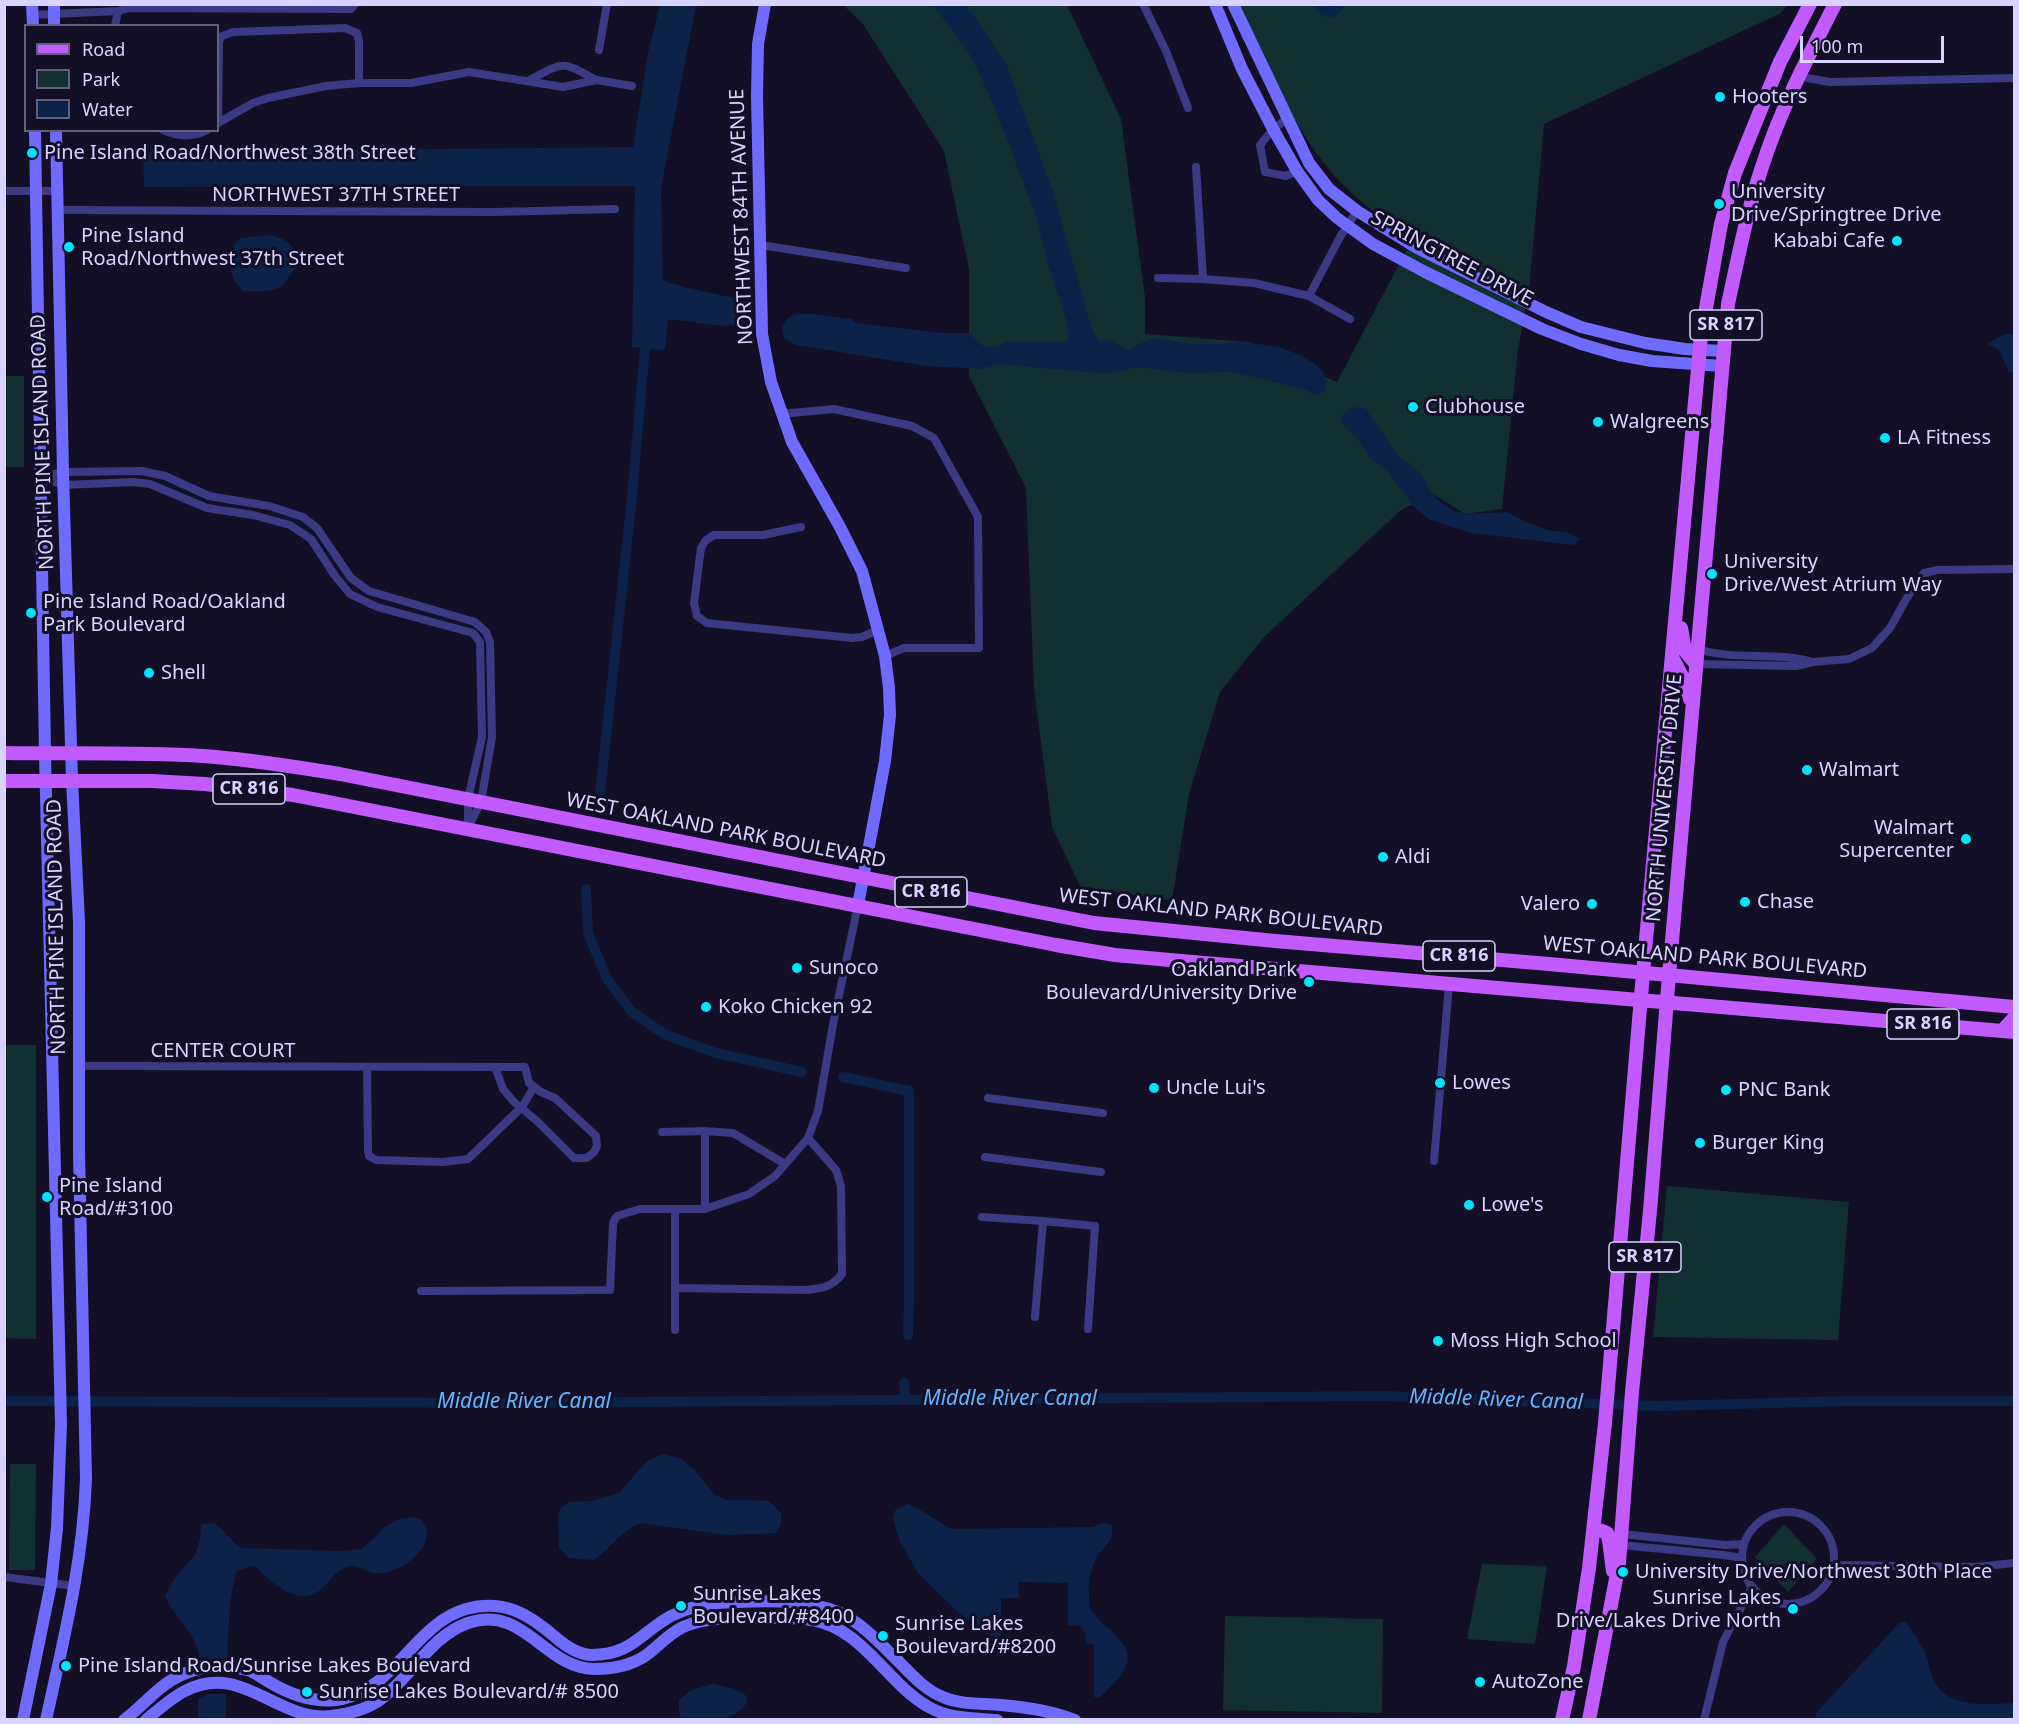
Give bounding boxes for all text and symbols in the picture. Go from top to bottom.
legend [24,24,219,132]
scale bar [1803,24,1947,62]
text: 100 m [1811,34,1863,58]
text: Road [82,37,125,61]
text: Park [82,67,120,91]
place label: Hooters [1732,85,1807,109]
street label: NORTHWEST 84TH AVENUE [726,89,758,345]
marker: Hooters [1713,90,1727,104]
text: Water [82,97,133,121]
place label: Pine Island Road/Northwest 38th Street [44,141,416,165]
marker: Pine Island Road/Northwest 38th Street [25,146,39,160]
place label: University Drive/Springtree Drive [1731,180,1942,227]
street label: NORTHWEST 37TH STREET [212,183,460,207]
marker: University Drive/Springtree Drive [1712,197,1726,211]
street label: SPRINGTREE DRIVE [1367,206,1537,312]
place label: Pine Island Road/Northwest 37th Street [81,224,344,271]
place label: Kababi Cafe [1773,229,1885,253]
marker: Kababi Cafe [1890,234,1904,248]
marker: Pine Island Road/Northwest 37th Street [62,240,76,254]
road number: SR 817 [1690,310,1762,340]
street label: NORTH PINE ISLAND ROAD [27,314,59,570]
place label: Clubhouse [1425,395,1525,419]
marker: Clubhouse [1406,400,1420,414]
place label: Walgreens [1610,410,1709,434]
marker: Walgreens [1591,415,1605,429]
place label: LA Fitness [1897,426,1991,450]
marker: LA Fitness [1878,431,1892,445]
place label: University Drive/West Atrium Way [1724,550,1942,597]
marker: University Drive/West Atrium Way [1705,567,1719,581]
place label: Pine Island Road/Oakland Park Boulevard [43,590,286,637]
marker: Pine Island Road/Oakland Park Boulevard [24,606,38,620]
place label: Shell [161,661,206,685]
marker: Shell [142,666,156,680]
street label: NORTH UNIVERSITY DRIVE [1642,673,1688,923]
place label: Walmart [1819,758,1899,782]
marker: Walmart [1800,763,1814,777]
road number: CR 816 [213,774,285,804]
street label: WEST OAKLAND PARK BOULEVARD [564,788,888,874]
street label: NORTH PINE ISLAND ROAD [43,799,71,1055]
place label: Walmart Supercenter [1839,816,1954,863]
marker: Walmart Supercenter [1959,832,1973,846]
place label: Aldi [1395,845,1430,869]
marker: Aldi [1376,850,1390,864]
road number: CR 816 [895,877,967,907]
street label: WEST OAKLAND PARK BOULEVARD [1058,884,1384,942]
place label: Chase [1757,890,1814,914]
place label: Valero [1521,892,1580,916]
marker: Chase [1738,895,1752,909]
marker: Valero [1585,897,1599,911]
street label: WEST OAKLAND PARK BOULEVARD [1542,932,1868,984]
road number: CR 816 [1423,941,1495,971]
place label: Sunoco [809,956,878,980]
place label: Oakland Park Boulevard/University Drive [1046,958,1297,1005]
marker: Sunoco [790,961,804,975]
marker: Oakland Park Boulevard/University Drive [1302,975,1316,989]
place label: Koko Chicken 92 [718,995,873,1019]
marker: Koko Chicken 92 [699,1000,713,1014]
road number: SR 816 [1887,1009,1959,1039]
street label: CENTER COURT [151,1039,295,1063]
place label: Lowes [1452,1071,1511,1095]
place label: Uncle Lui's [1166,1076,1266,1100]
marker: Lowes [1433,1076,1447,1090]
place label: PNC Bank [1738,1078,1830,1102]
marker: Uncle Lui's [1147,1081,1161,1095]
marker: PNC Bank [1719,1083,1733,1097]
place label: Burger King [1712,1131,1825,1155]
marker: Burger King [1693,1136,1707,1150]
place label: Pine Island Road/#3100 [59,1174,173,1221]
marker: Pine Island Road/#3100 [40,1190,54,1204]
place label: Lowe's [1481,1193,1543,1217]
marker: Lowe's [1462,1198,1476,1212]
road number: SR 817 [1609,1242,1681,1272]
place label: Moss High School [1450,1329,1617,1353]
marker: Moss High School [1431,1334,1445,1348]
water label: Middle River Canal [1409,1384,1583,1416]
water label: Middle River Canal [923,1386,1097,1412]
water label: Middle River Canal [437,1389,611,1415]
place label: University Drive/Northwest 30th Place [1635,1560,1992,1584]
marker: University Drive/Northwest 30th Place [1616,1565,1630,1579]
place label: Sunrise Lakes Boulevard/#8400 [693,1582,854,1629]
place label: Sunrise Lakes Drive/Lakes Drive North [1556,1586,1781,1633]
marker: Sunrise Lakes Boulevard/#8400 [674,1599,688,1613]
marker: Sunrise Lakes Drive/Lakes Drive North [1786,1602,1800,1616]
place label: Sunrise Lakes Boulevard/#8200 [895,1612,1056,1659]
marker: Sunrise Lakes Boulevard/#8200 [876,1629,890,1643]
place label: Pine Island Road/Sunrise Lakes Boulevard [78,1654,471,1678]
marker: Pine Island Road/Sunrise Lakes Boulevard [59,1659,73,1673]
place label: AutoZone [1492,1670,1584,1694]
marker: AutoZone [1473,1675,1487,1689]
place label: Sunrise Lakes Boulevard/# 8500 [319,1680,619,1704]
marker: Sunrise Lakes Boulevard/# 8500 [300,1685,314,1699]

